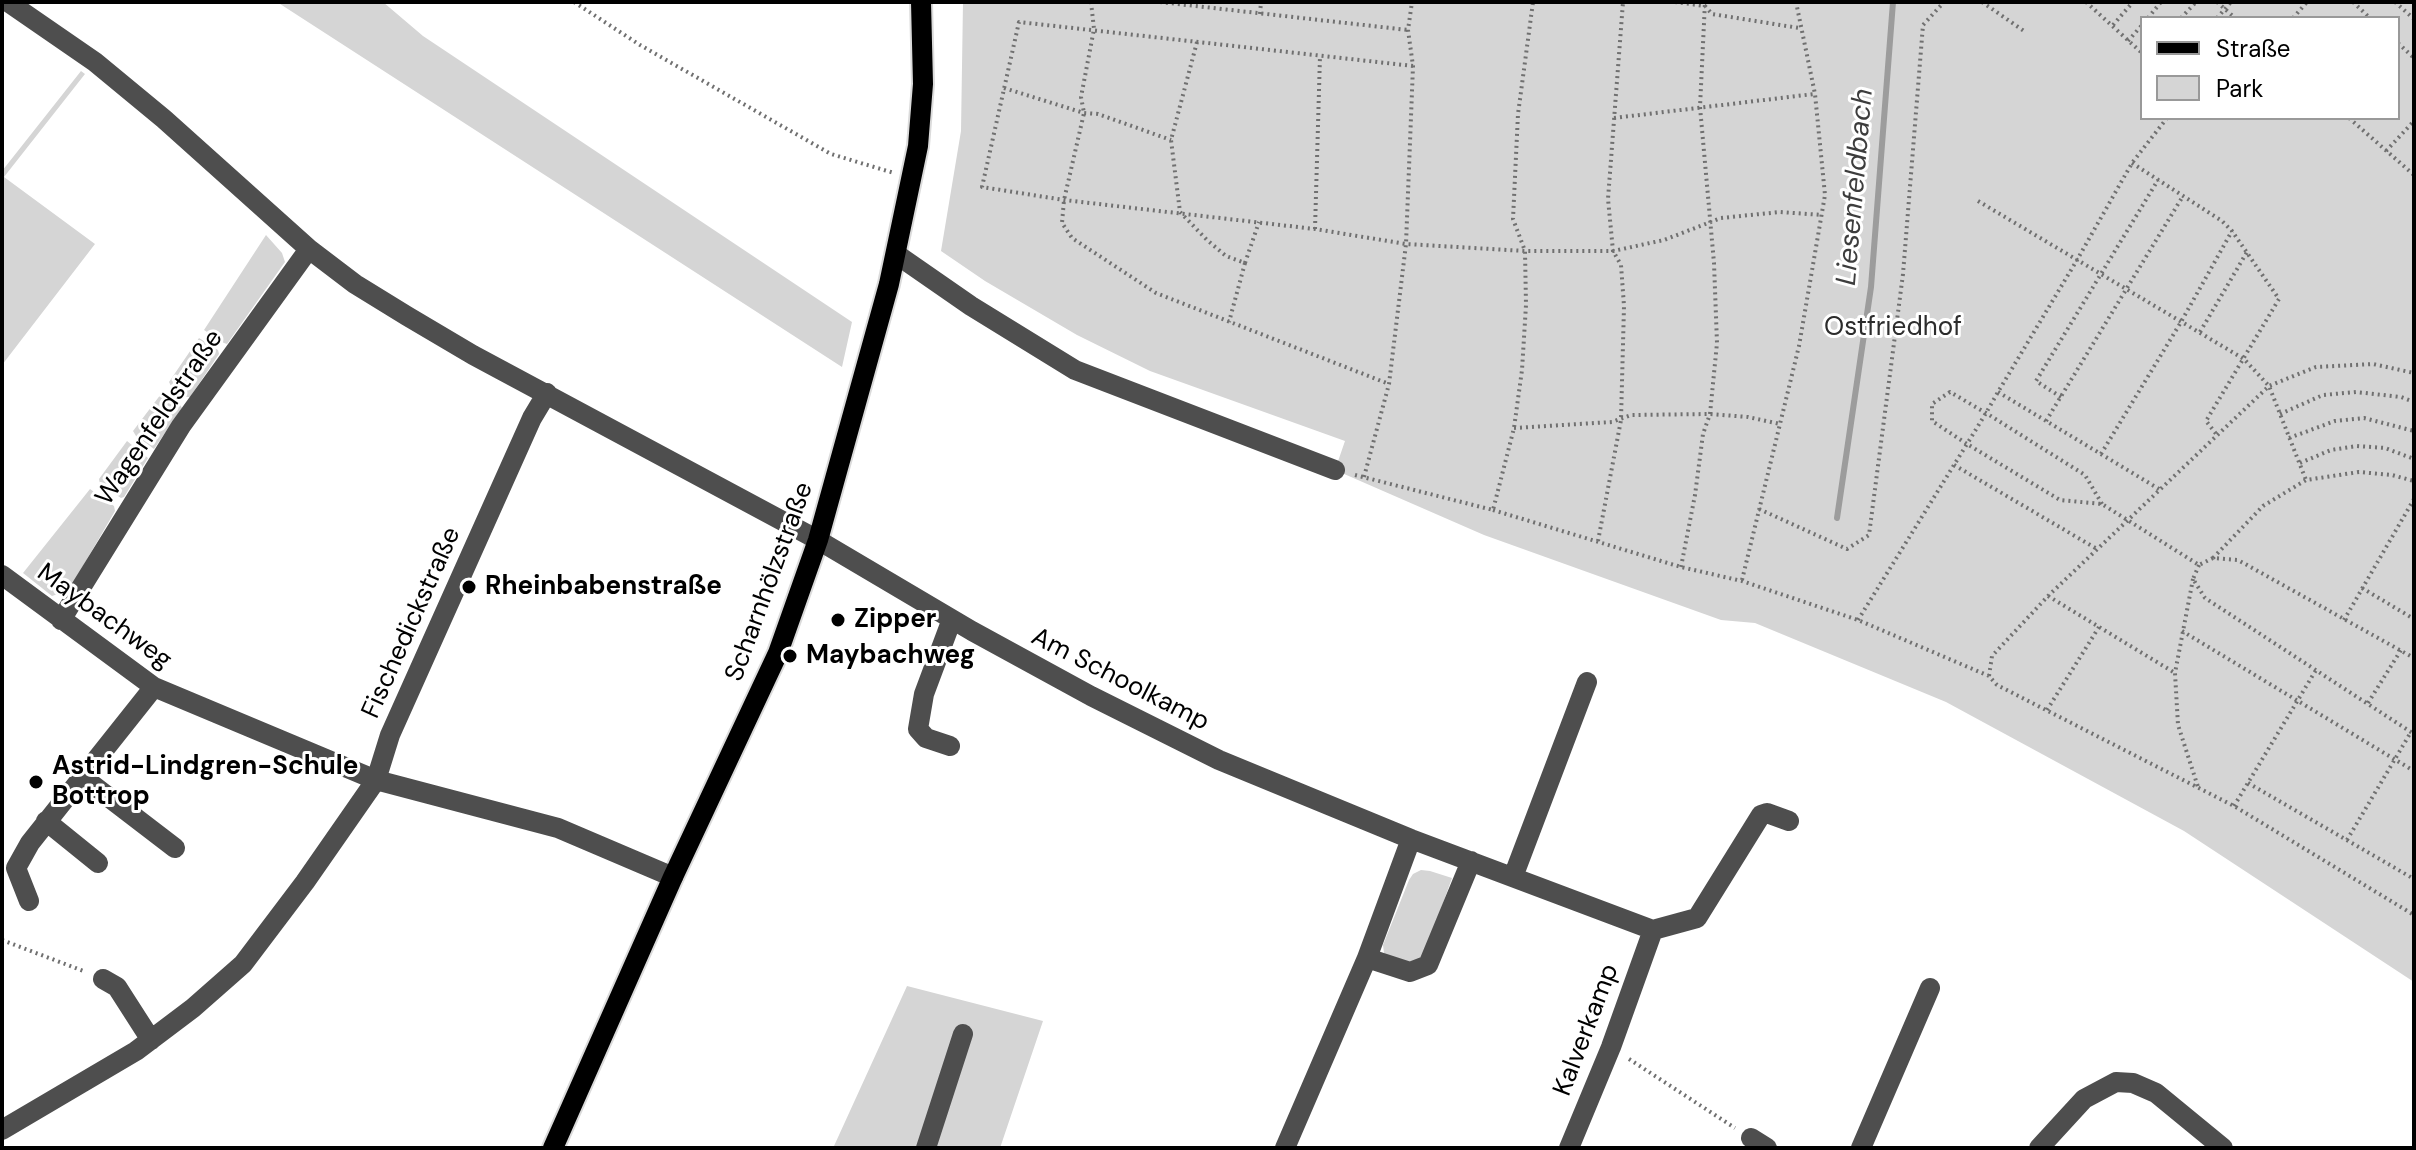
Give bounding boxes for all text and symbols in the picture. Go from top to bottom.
legend [2140,16,2400,120]
text: Straße [2216,33,2290,64]
text: Park [2216,73,2263,104]
water label: Liesenfeldbach [1831,87,1881,287]
park label: Ostfriedhof [1824,312,1962,344]
street label: Wagenfeldstraße [90,324,230,512]
street label: Scharnhölzstraße [719,478,821,686]
street label: Fischedickstraße [356,523,468,723]
street label: Maybachweg [31,558,177,676]
place label: Rheinbabenstraße [485,571,722,603]
marker: Rheinbabenstraße [460,578,478,596]
place label: Zipper [854,604,936,636]
marker: Zipper [829,611,847,629]
street label: Am Schoolkamp [1026,622,1214,738]
place label: Maybachweg [806,640,975,672]
marker: Maybachweg [781,647,799,665]
place label: Astrid-Lindgren-Schule Bottrop [52,751,358,812]
marker: Astrid-Lindgren-Schule Bottrop [27,773,45,791]
street label: Kalverkamp [1548,960,1626,1100]

